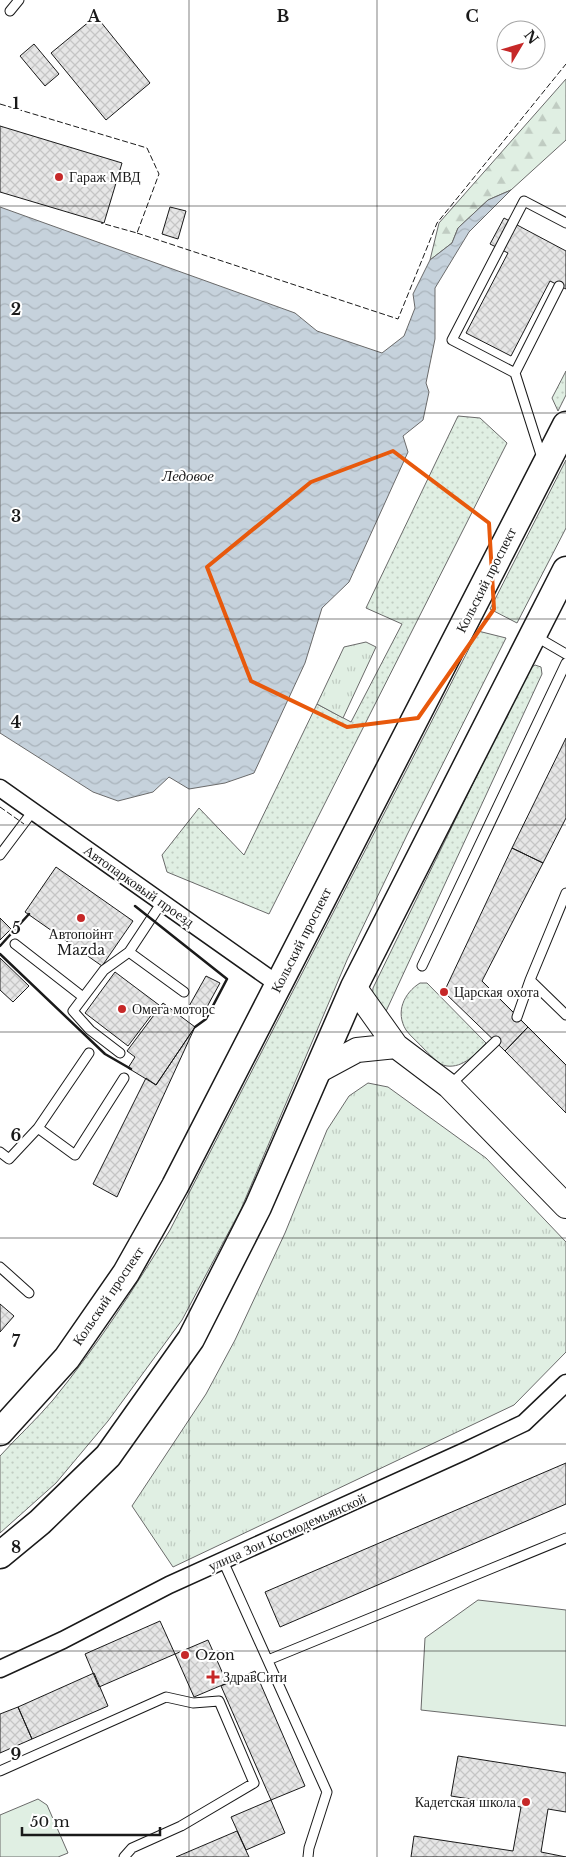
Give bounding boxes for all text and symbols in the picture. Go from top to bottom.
text: A [87,6,102,26]
text: B [277,6,290,26]
text: C [465,6,479,26]
north arrow [496,20,546,70]
text: N [520,26,542,48]
text: 1 [13,93,20,113]
place label: Гараж МВД [69,168,141,186]
marker: Гараж МВД [53,171,65,183]
text: 2 [11,299,21,319]
water label: Ледовое [161,466,214,485]
text: 3 [11,506,21,526]
street label: Кольский проспект [452,525,520,635]
text: 4 [11,712,21,732]
street label: Автопарковый проезд [80,841,198,931]
street label: Кольский проспект [267,885,335,995]
marker: Автопойнт Mazda [75,912,87,924]
text: 5 [11,918,21,938]
place label: Автопойнт Mazda [49,925,113,959]
place label: Царская охота [454,983,540,1001]
marker: Царская охота [438,986,450,998]
place label: Омега моторс [132,1000,215,1018]
marker: Омега моторс [116,1003,128,1015]
text: 6 [11,1125,22,1145]
street label: Кольский проспект [68,1243,148,1349]
text: 7 [12,1331,21,1351]
street label: улица Зои Космодемьянской [205,1489,369,1575]
text: 8 [11,1537,21,1557]
place label: Ozon [195,1646,235,1664]
marker: Ozon [179,1649,191,1661]
place label: ЗдравСити [223,1668,288,1686]
marker: ЗдравСити [207,1671,219,1683]
text: 9 [11,1744,22,1764]
place label: Кадетская школа [415,1793,517,1811]
marker: Кадетская школа [520,1796,532,1808]
scale bar [22,1804,160,1836]
text: 50 m [30,1812,70,1831]

